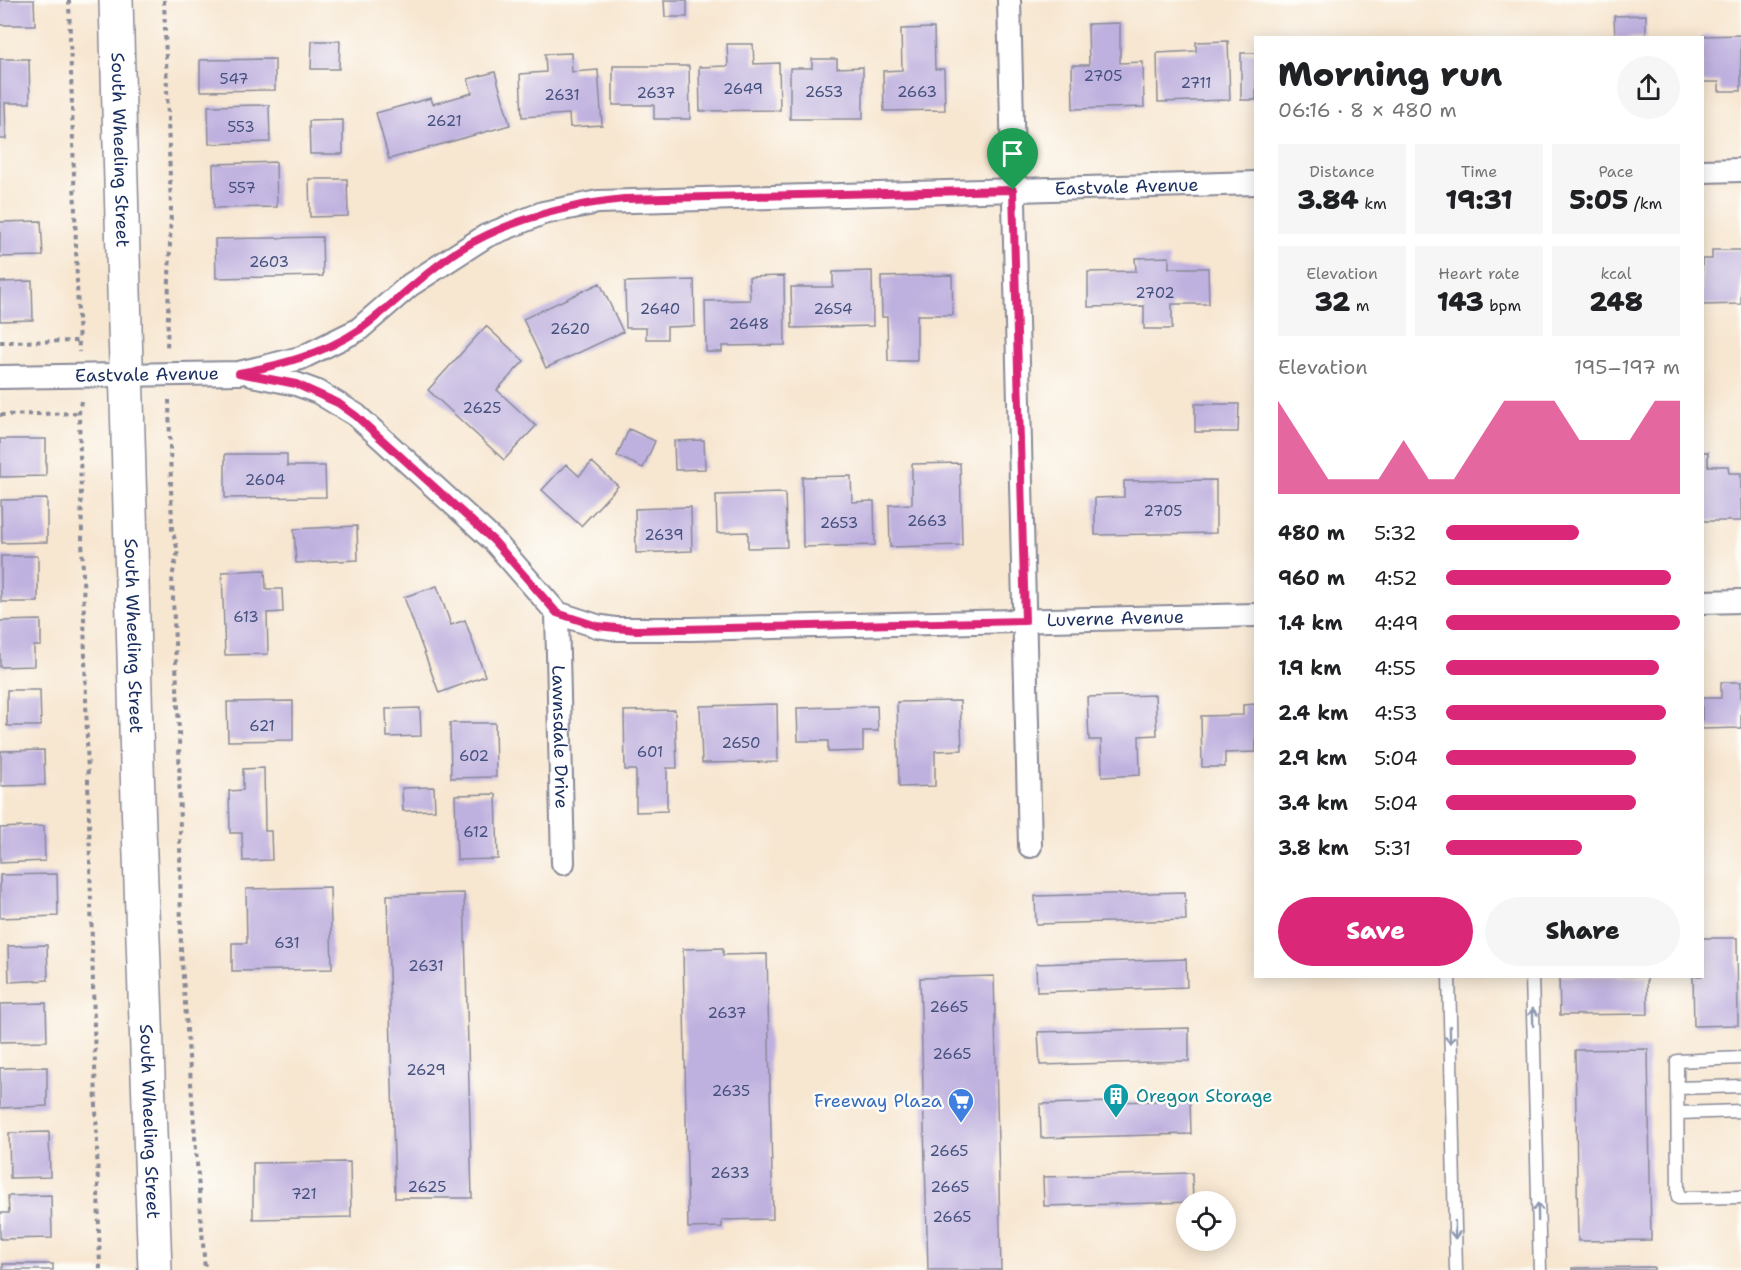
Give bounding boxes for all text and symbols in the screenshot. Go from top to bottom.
street label: South Wheeling Street [105,52,135,248]
text: Morning run [1278,52,1502,97]
button: share [1617,56,1680,119]
house number: 2705 [1083,66,1123,86]
house number: 547 [220,69,248,89]
house number: 2711 [1180,73,1212,93]
house number: 2649 [723,79,763,99]
house number: 2653 [805,82,843,102]
house number: 2663 [897,82,937,102]
house number: 2637 [636,83,676,103]
house number: 2631 [544,85,580,105]
text: 06:16 · 8 × 480 m [1278,97,1457,123]
house number: 2621 [426,111,462,131]
house number: 553 [227,117,255,137]
pin [987,128,1038,190]
icon: arrive [996,137,1029,170]
text: Distance [1309,161,1375,182]
text: Time [1461,161,1497,182]
text: Pace [1598,161,1634,182]
street label: Eastvale Avenue [1054,173,1199,201]
house number: 557 [228,178,256,198]
text: 3.84 [1297,182,1359,217]
text: 19:31 [1445,182,1513,217]
text: 5:05 [1570,182,1628,217]
text: km [1359,193,1387,214]
text: /km [1628,193,1662,214]
house number: 2603 [249,252,289,272]
text: Elevation [1306,263,1378,284]
text: Heart rate [1438,263,1520,284]
text: kcal [1600,263,1632,284]
house number: 2702 [1135,283,1175,303]
text: 32 [1314,284,1350,319]
text: 143 [1437,284,1484,319]
text: 248 [1589,284,1643,319]
text: m [1350,295,1370,316]
text: bpm [1484,295,1521,316]
house number: 2640 [640,299,680,319]
house number: 2654 [813,299,853,319]
house number: 2648 [729,314,769,334]
house number: 2620 [550,319,590,339]
text: Elevation [1278,354,1368,380]
text: 195–197 m [1574,354,1680,380]
street label: Eastvale Avenue [75,361,219,388]
house number: 2625 [463,398,501,418]
house number: 2604 [245,470,285,490]
house number: 2705 [1143,501,1183,521]
house number: 2663 [907,511,947,531]
house number: 2653 [820,513,858,533]
text: 480 m [1278,520,1345,546]
text: 5:32 [1374,520,1417,546]
house number: 2639 [644,525,684,545]
street label: South Wheeling Street [119,538,148,734]
text: 960 m [1278,565,1345,591]
text: 4:52 [1374,565,1417,591]
street label: Luverne Avenue [1046,605,1184,632]
house number: 613 [233,607,259,627]
text: 1.4 km [1278,610,1343,636]
text: 4:49 [1374,610,1419,636]
text: 1.9 km [1278,655,1341,681]
text: 4:55 [1374,655,1416,681]
street label: Lawnsdale Drive [546,665,574,809]
text: 2.4 km [1278,700,1348,726]
text: 4:53 [1374,700,1418,726]
house number: 621 [249,716,275,736]
house number: 2650 [721,733,761,753]
house number: 601 [637,742,663,762]
text: 2.9 km [1278,745,1347,771]
text: 5:04 [1374,745,1418,771]
house number: 602 [459,746,489,766]
text: 3.4 km [1278,790,1348,816]
text: 5:04 [1374,790,1418,816]
house number: 612 [463,822,489,842]
text: 3.8 km [1278,835,1349,861]
text: 5:31 [1374,835,1411,861]
button: Save [1278,897,1473,966]
button: Share [1485,897,1680,966]
house number: 631 [274,933,300,953]
house number: 2631 [408,956,444,976]
house number: 2665 [929,997,969,1017]
house number: 2637 [707,1003,747,1023]
one-way arrow [1527,1007,1539,1027]
street label: South Wheeling Street [134,1024,165,1220]
one-way arrow [1444,1024,1456,1044]
house number: 2665 [932,1044,972,1064]
house number: 2629 [406,1060,446,1080]
house number: 2635 [712,1081,750,1101]
building icon: Oregon Storage [1101,1081,1131,1119]
place label: Oregon Storage [1136,1084,1273,1108]
supermarket icon: Freeway Plaza [946,1086,976,1124]
place label: Freeway Plaza [814,1089,942,1113]
house number: 2665 [929,1141,969,1161]
house number: 2633 [710,1163,750,1183]
house number: 2625 [408,1177,446,1197]
house number: 2665 [930,1177,970,1197]
house number: 721 [291,1184,317,1204]
map controls [1176,1191,1236,1251]
button: locate [1176,1191,1236,1251]
one-way arrow [1532,1202,1544,1222]
house number: 2665 [932,1207,972,1227]
one-way arrow [1449,1219,1460,1239]

